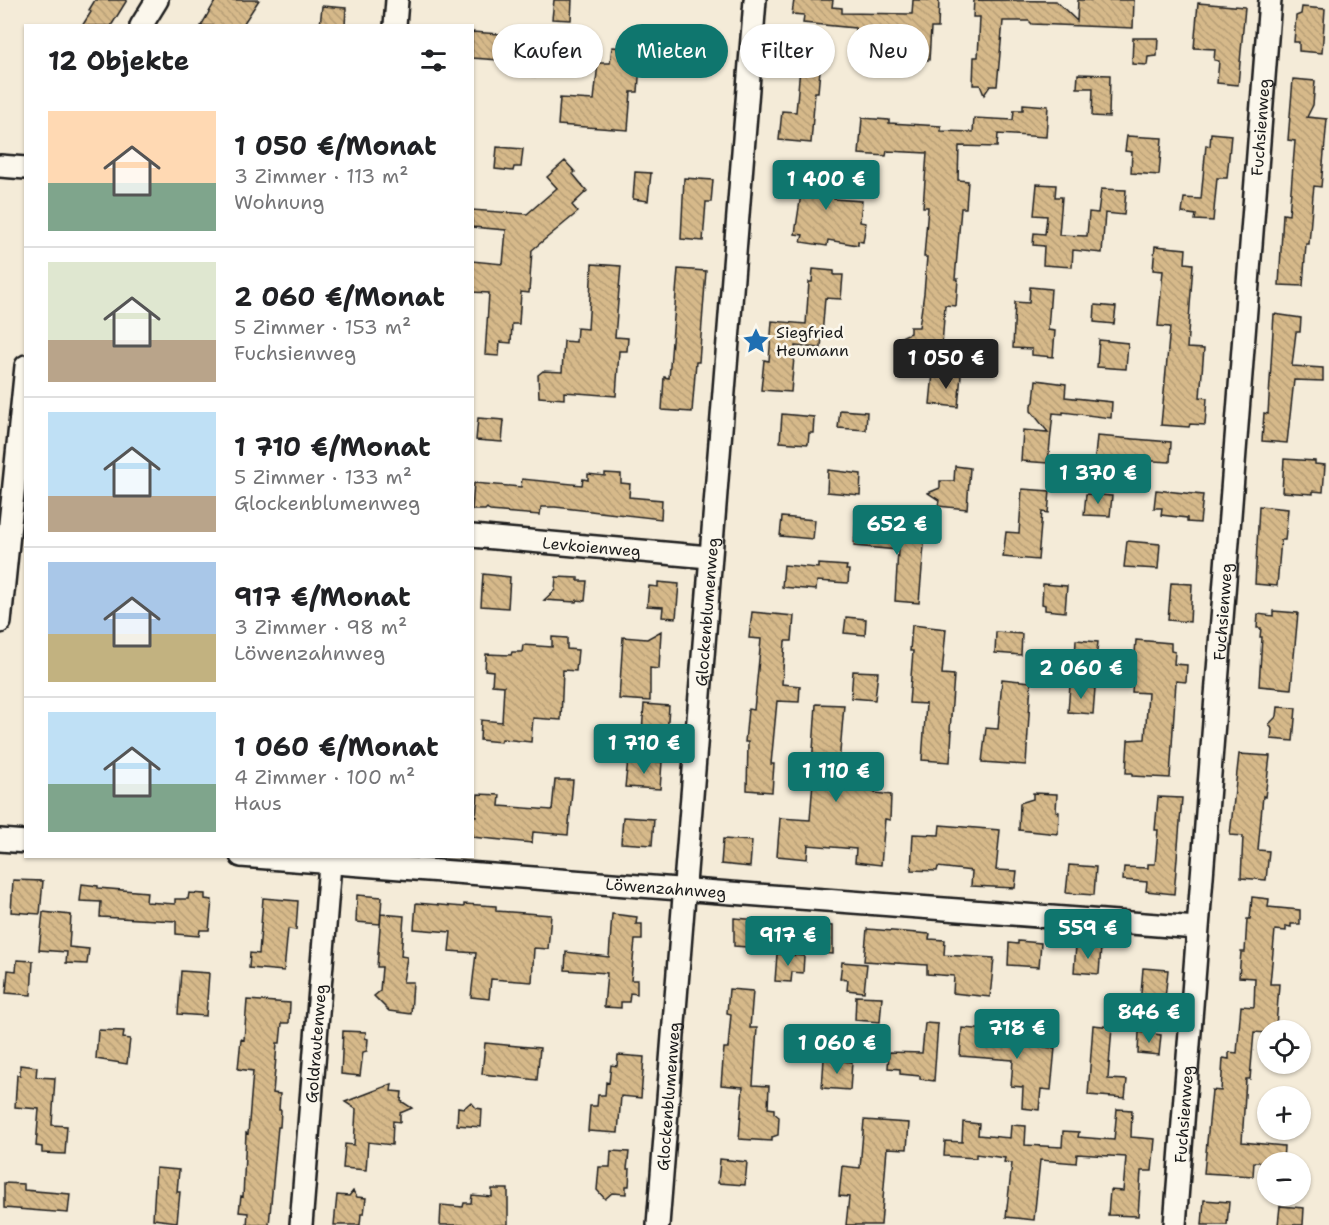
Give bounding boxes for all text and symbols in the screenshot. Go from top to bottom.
chip: Kaufen [492,24,603,78]
chip: Mieten [615,24,728,78]
chip: Filter [740,24,835,78]
chip: Neu [847,24,929,78]
text: 12 Objekte [48,43,189,78]
icon: filters [417,44,450,77]
street label: Fuchsienweg [1246,78,1275,177]
text: 1 050 €/Monat [234,128,437,163]
icon: home [96,135,168,207]
pin: 1 400 € [771,160,881,211]
text: 3 Zimmer · 113 m² [234,163,409,189]
text: 1 400 € [787,166,865,192]
text: Wohnung [234,189,325,215]
text: 2 060 €/Monat [234,279,445,314]
icon: home [96,286,168,358]
text: 5 Zimmer · 153 m² [234,314,411,340]
place label: Siegfried Heumann [776,322,849,361]
place icon: Siegfried Heumann [741,326,771,356]
pin: 1 050 € [891,339,1001,390]
text: Fuchsienweg [234,340,356,366]
text: 1 050 € [907,345,985,371]
text: 1 710 €/Monat [234,429,431,464]
icon: home [96,436,168,508]
pin: 1 370 € [1043,454,1153,505]
text: 1 370 € [1059,460,1137,486]
text: 5 Zimmer · 133 m² [234,464,412,490]
text: Glockenblumenweg [234,490,420,516]
pin: 652 € [855,505,939,556]
text: 652 € [867,511,927,537]
street label: Levkoienweg [541,532,642,562]
street label: Glockenblumenweg [691,537,723,687]
street label: Fuchsienweg [1209,562,1237,661]
text: 917 €/Monat [234,579,411,614]
icon: home [96,586,168,658]
text: 3 Zimmer · 98 m² [234,614,407,640]
text: Löwenzahnweg [234,640,385,666]
pin: 2 060 € [1026,649,1136,700]
text: 2 060 € [1039,655,1123,681]
pin: 1 710 € [589,724,699,775]
text: 1 060 €/Monat [234,729,439,764]
text: 1 710 € [608,730,680,756]
icon: home [96,736,168,808]
pin: 1 110 € [781,752,891,803]
text: 1 110 € [802,758,870,784]
text: 4 Zimmer · 100 m² [234,764,415,790]
text: Haus [234,790,282,816]
street label: Löwenzahnweg [605,873,727,904]
pin: 559 € [1046,909,1130,960]
text: 559 € [1058,915,1118,941]
pin: 917 € [746,916,830,967]
text: 917 € [759,922,817,948]
street label: Goldrautenweg [301,983,331,1104]
pin: 846 € [1107,993,1191,1044]
text: 846 € [1118,999,1180,1025]
pin: 718 € [975,1009,1059,1060]
text: 718 € [988,1015,1046,1041]
map controls [1257,1020,1311,1206]
button: locate [1257,1020,1311,1074]
street label: Glockenblumenweg [652,1021,685,1172]
pin: 1 060 € [782,1024,892,1075]
text: 1 060 € [798,1030,876,1056]
street label: Fuchsienweg [1170,1065,1198,1164]
button: + [1257,1086,1311,1140]
button: − [1257,1152,1311,1206]

